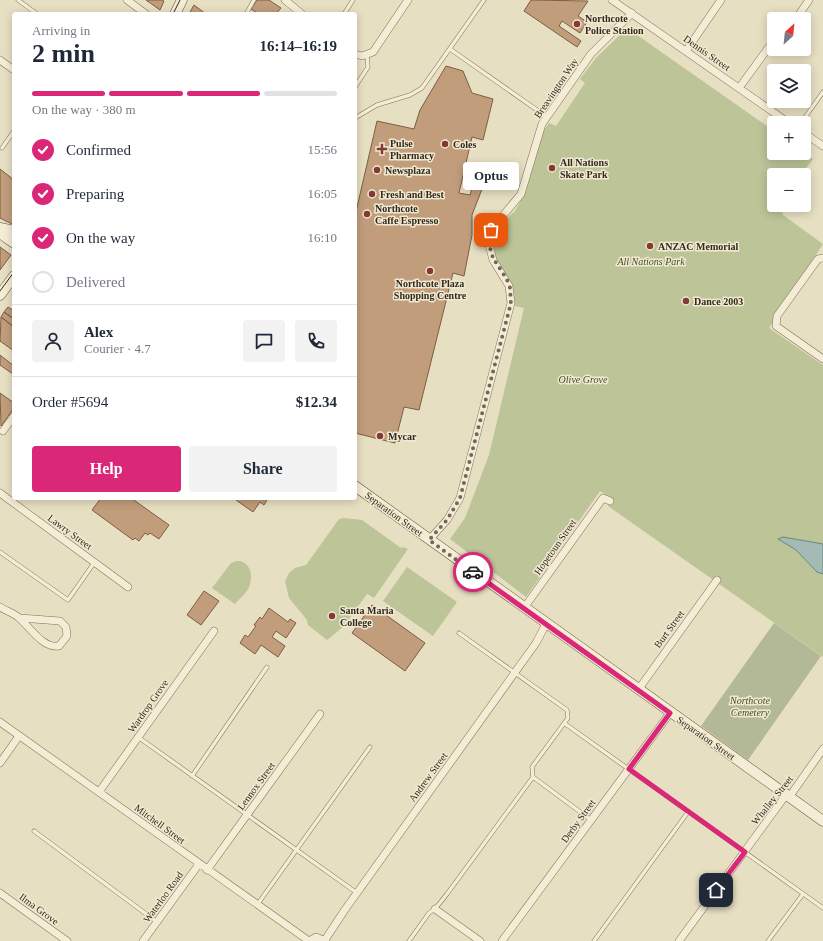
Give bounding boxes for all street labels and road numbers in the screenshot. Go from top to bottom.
street label: Dennis Street [682,33,733,73]
street label: Breavington Way [532,56,580,120]
street label: Separation Street [363,489,425,539]
street label: Lawry Street [46,512,94,552]
street label: Hopetoun Street [532,517,578,577]
street label: Burt Street [652,608,686,650]
street label: Wardrop Grove [126,677,171,735]
street label: Separation Street [675,714,737,762]
street label: Andrew Street [406,750,450,804]
street label: Lennox Street [235,760,277,812]
street label: Whalley Street [749,773,795,827]
street label: Derby Street [559,797,598,845]
street label: Mitchell Street [133,802,188,846]
street label: Waterloo Road [141,869,185,925]
street label: Ilma Grove [17,891,61,927]

